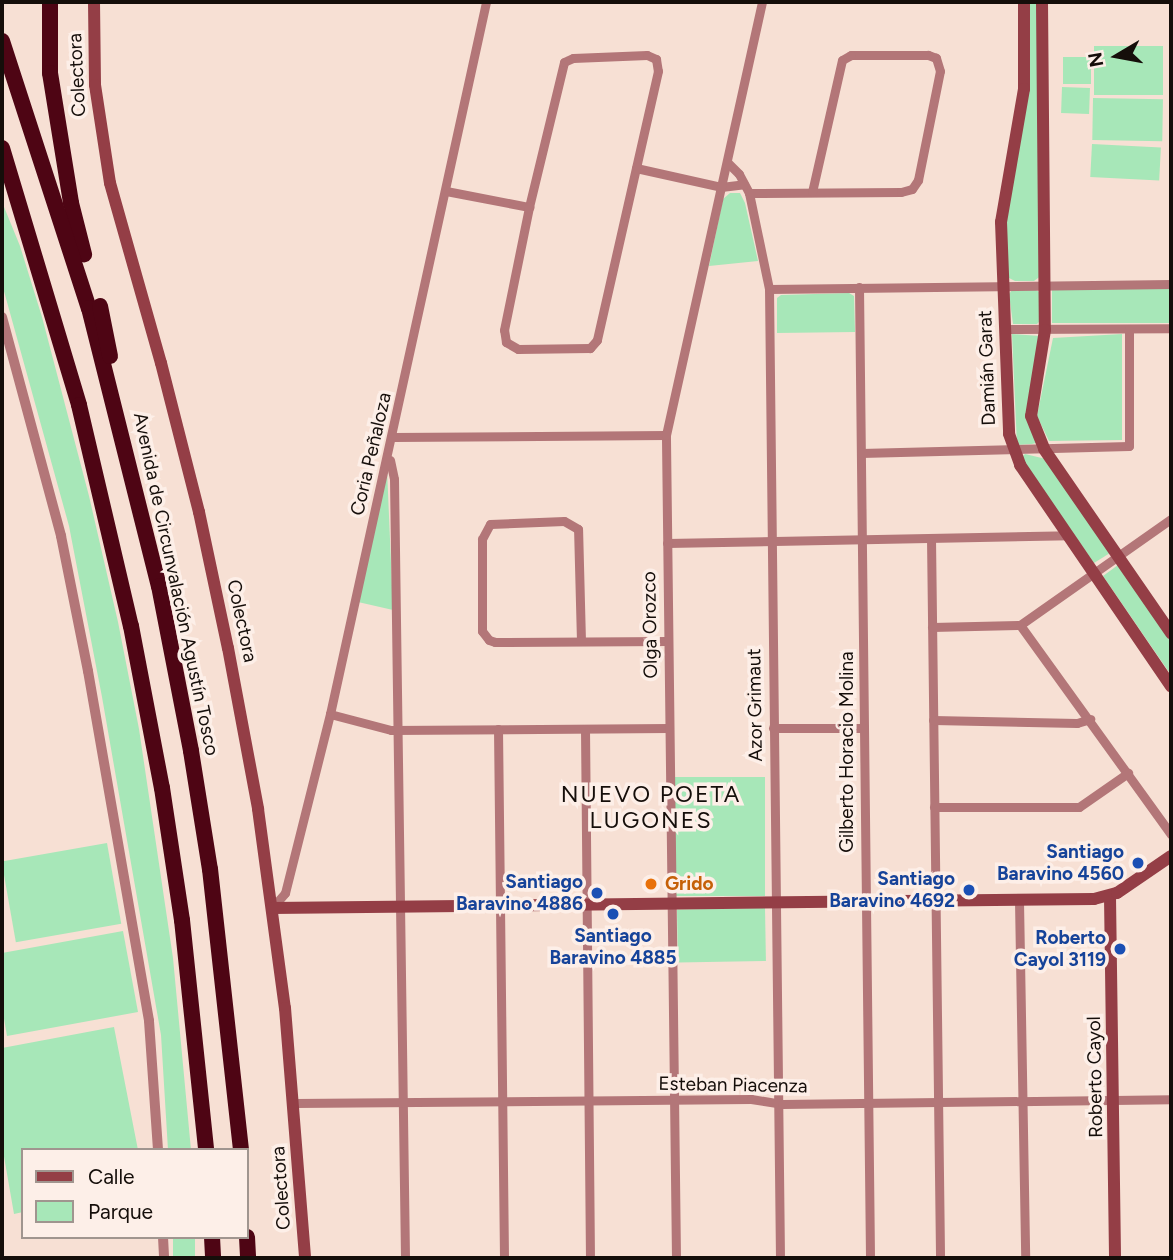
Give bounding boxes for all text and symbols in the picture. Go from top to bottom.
north arrow [1082,21,1152,91]
street label: Colectora [63,33,91,117]
text: N [1083,51,1108,69]
street label: Damián Garat [974,310,1000,426]
street label: Coria Peñaloza [346,390,396,518]
street label: Avenida de Circunvalación Agustín Tosco [128,410,224,758]
street label: Olga Orozco [638,571,662,679]
street label: Colectora [222,578,262,664]
street label: Azor Grimaut [743,648,767,762]
street label: Gilberto Horacio Molina [836,651,858,853]
district label: NUEVO POETA LUGONES [562,780,740,834]
place label: Santiago Baravino 4560 [997,841,1124,885]
marker: Santiago Baravino 4560 [1130,855,1146,871]
place label: Santiago Baravino 4692 [829,868,955,912]
place label: Santiago Baravino 4886 [456,871,583,915]
place label: Grido [665,873,714,895]
marker: Grido [643,876,659,892]
marker: Santiago Baravino 4692 [961,882,977,898]
marker: Santiago Baravino 4886 [589,885,605,901]
marker: Santiago Baravino 4885 [605,906,621,922]
place label: Santiago Baravino 4885 [549,925,677,969]
place label: Roberto Cayol 3119 [1014,927,1106,971]
marker: Roberto Cayol 3119 [1112,941,1128,957]
street label: Roberto Cayol [1083,1016,1107,1138]
street label: Esteban Piacenza [658,1072,808,1098]
street label: Colectora [267,1145,295,1231]
legend [21,1148,248,1239]
text: Calle [88,1164,135,1189]
text: Parque [88,1199,153,1224]

